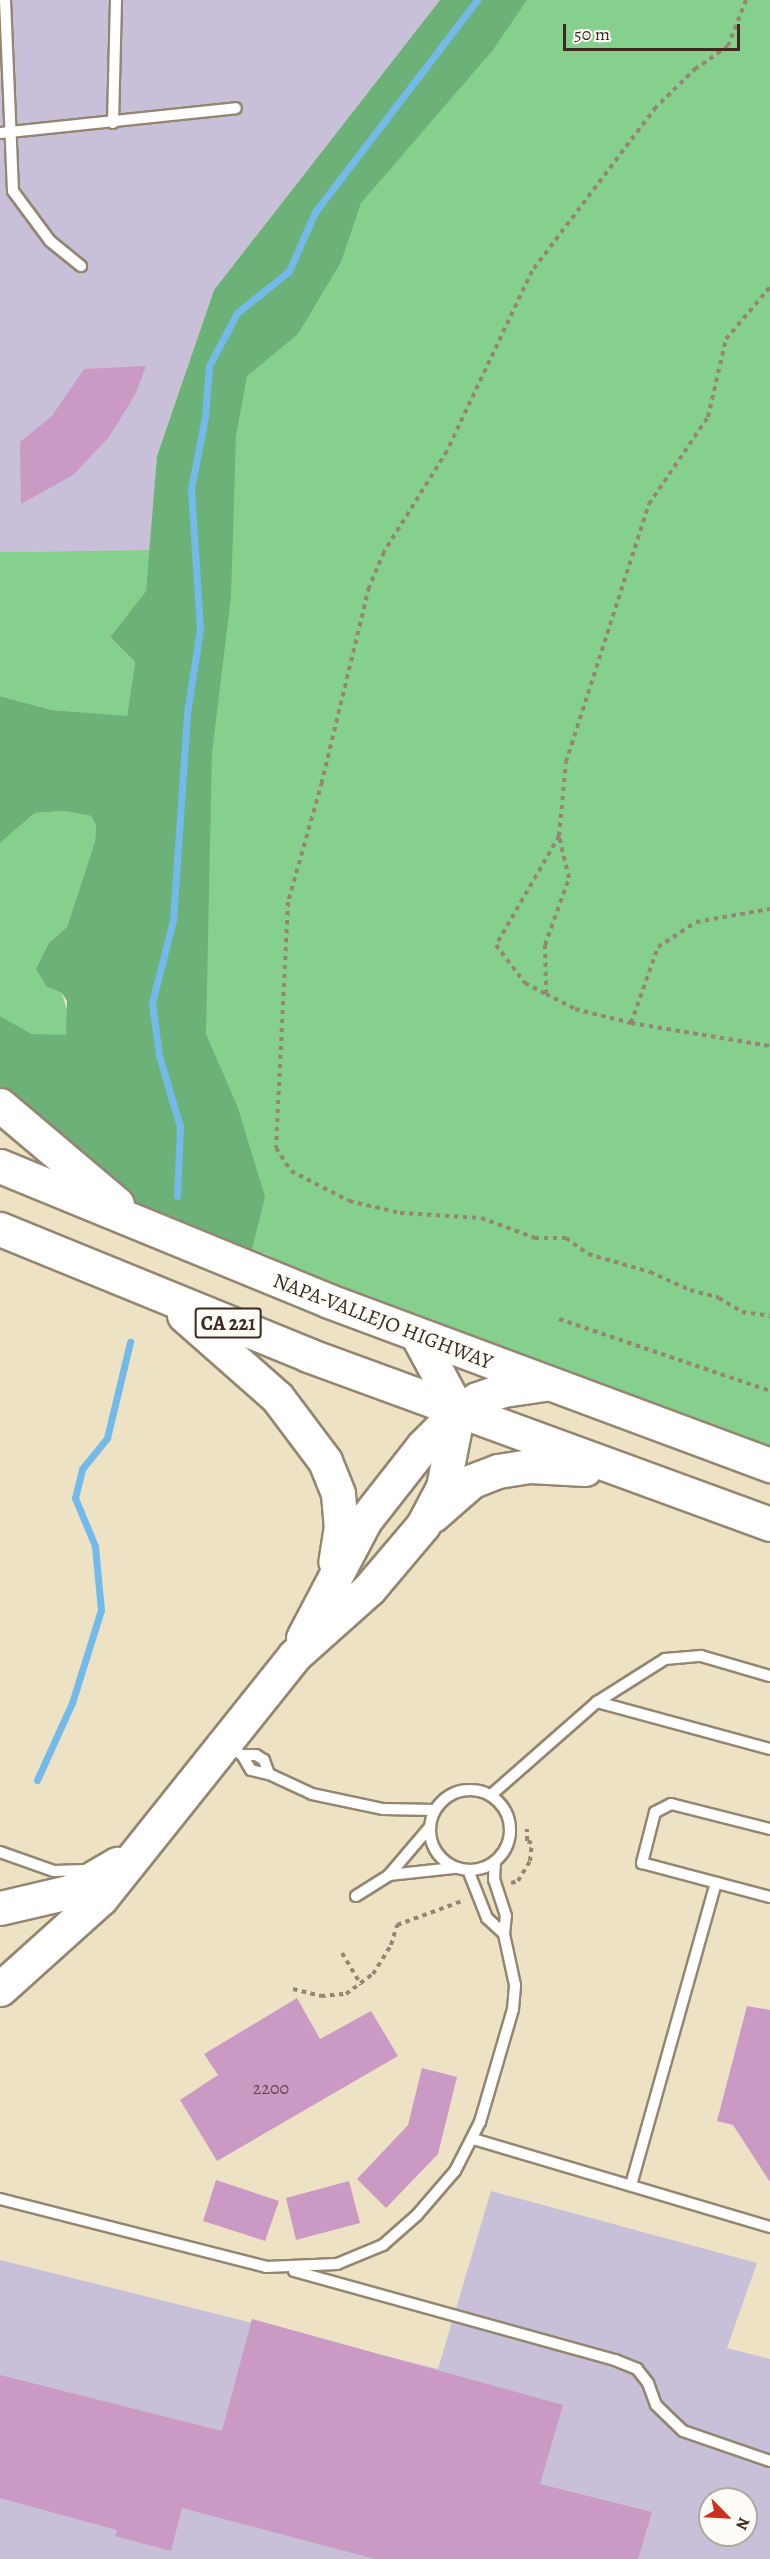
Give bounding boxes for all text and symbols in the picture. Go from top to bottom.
scale bar [566,12,743,50]
text: 50 m [574,22,610,46]
street label: NAPA-VALLEJO HIGHWAY [270,1267,496,1375]
road number: CA 221 [194,1306,262,1340]
house number: 2200 [253,2077,289,2099]
north arrow [698,2487,758,2547]
text: N [730,2514,755,2533]

